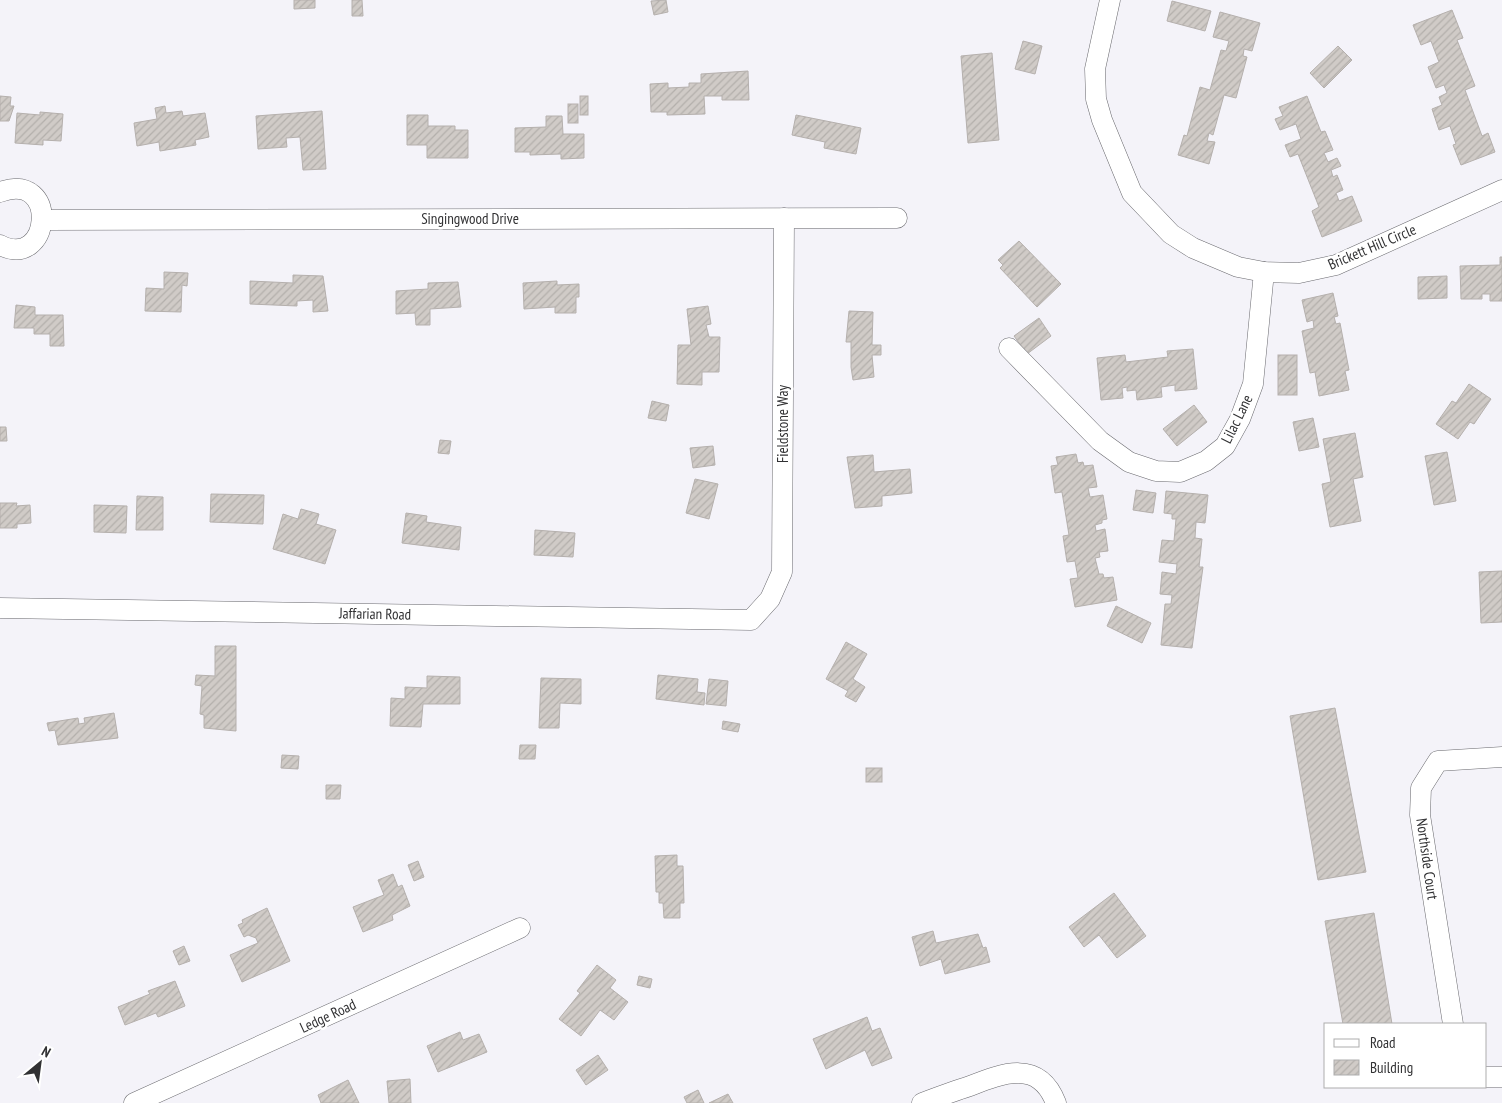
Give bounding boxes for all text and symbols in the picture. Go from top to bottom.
street label: Singingwood Drive [421,209,519,228]
street label: Brickett Hill Circle [1325,219,1419,274]
street label: Fieldstone Way [773,385,792,463]
street label: Lilac Lane [1217,391,1256,446]
street label: Jaffarian Road [338,603,411,624]
street label: Northside Court [1412,817,1443,901]
street label: Ledge Road [297,994,359,1037]
legend [1324,1023,1487,1088]
text: Road [1370,1033,1396,1052]
north arrow [15,1038,65,1088]
text: N [39,1042,54,1061]
text: Building [1370,1058,1413,1077]

